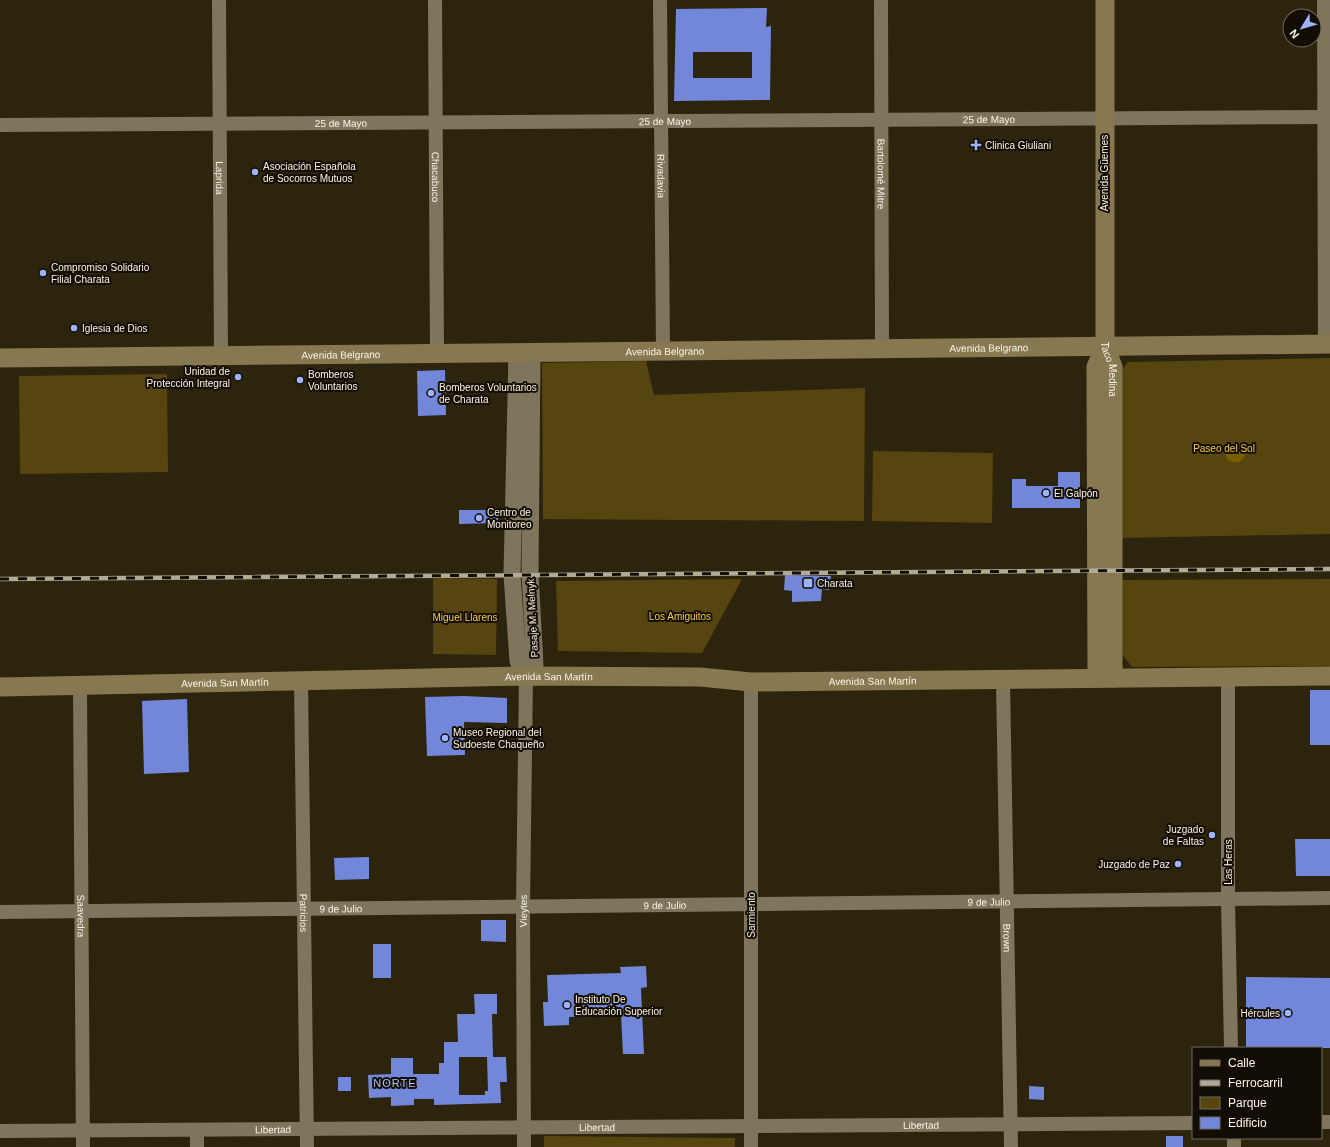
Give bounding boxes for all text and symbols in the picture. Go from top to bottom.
north arrow [1282,8,1322,48]
text: N [1287,27,1301,41]
street label: 25 de Mayo [963,114,1016,125]
street label: 25 de Mayo [639,116,692,127]
street label: 25 de Mayo [315,118,368,129]
street label: Avenida Güemes [1099,135,1110,211]
street label: Bartolomé Mitre [875,139,887,210]
marker: Clinica Giuliani [970,139,982,151]
place label: Clinica Giuliani [985,140,1051,151]
street label: Chacabuco [430,152,441,203]
street label: Rivadavia [655,154,667,198]
street label: Laprida [214,161,225,195]
place label: Asociación Española de Socorros Mutuos [263,161,356,184]
marker: Asociación Española de Socorros Mutuos [250,167,260,177]
place label: Compromiso Solidario Filial Charata [51,262,150,285]
marker: Compromiso Solidario Filial Charata [38,268,48,278]
marker: Iglesia de Dios [69,323,79,333]
place label: Iglesia de Dios [82,323,148,334]
street label: Avenida Belgrano [949,342,1029,354]
street label: Taco Medina [1099,342,1118,397]
street label: Avenida Belgrano [625,346,705,357]
street label: Avenida Belgrano [302,349,381,361]
place label: Unidad de Protección Integral [147,366,230,389]
place label: Bomberos Voluntarios [308,369,357,392]
marker: Unidad de Protección Integral [233,372,243,382]
marker: Bomberos Voluntarios [295,375,305,385]
place label: Bomberos Voluntarios de Charata [439,382,537,405]
marker: Bomberos Voluntarios de Charata [426,388,436,398]
park label: Paseo del Sol [1193,443,1255,454]
marker: El Galpón [1041,488,1051,498]
place label: El Galpón [1054,488,1098,499]
place label: Centro de Monitoreo [487,507,532,530]
marker: Centro de Monitoreo [474,513,484,523]
street label: Pasaje M. Melnyk [525,577,540,658]
marker: Charata [802,577,814,589]
place label: Charata [817,578,853,589]
park label: Los Amiguitos [649,611,711,622]
park label: Miguel Llarens [432,612,498,623]
street label: Avenida San Martín [505,671,593,682]
street label: Avenida San Martín [829,675,917,687]
street label: Avenida San Martín [181,676,269,689]
place label: Museo Regional del Sudoeste Chaqueño [453,727,545,750]
marker: Museo Regional del Sudoeste Chaqueño [440,733,450,743]
place label: Juzgado de Faltas [1163,824,1204,847]
marker: Juzgado de Faltas [1207,830,1217,840]
street label: Las Heras [1223,839,1234,885]
place label: Juzgado de Paz [1098,859,1170,870]
marker: Juzgado de Paz [1173,859,1183,869]
street label: Sarmiento [746,892,757,938]
street label: Patricios [298,894,309,932]
street label: Saavedra [75,895,87,938]
street label: Vieytes [518,895,529,927]
street label: 9 de Julio [967,896,1011,908]
street label: 9 de Julio [643,900,687,911]
street label: 9 de Julio [320,903,363,915]
street label: Brown [1001,924,1013,952]
place label: Instituto De Educación Superior [575,994,663,1017]
marker: Instituto De Educación Superior [562,1000,572,1010]
place label: Hércules [1241,1008,1280,1019]
marker: Hércules [1283,1008,1293,1018]
legend [1192,1047,1322,1139]
text: Calle [1228,1056,1256,1070]
text: Ferrocarril [1228,1076,1283,1090]
district label: NORTE [373,1077,417,1089]
text: Parque [1228,1096,1267,1110]
text: Edificio [1228,1116,1267,1130]
street label: Libertad [903,1120,939,1131]
street label: Libertad [579,1122,615,1133]
street label: Libertad [255,1124,291,1135]

